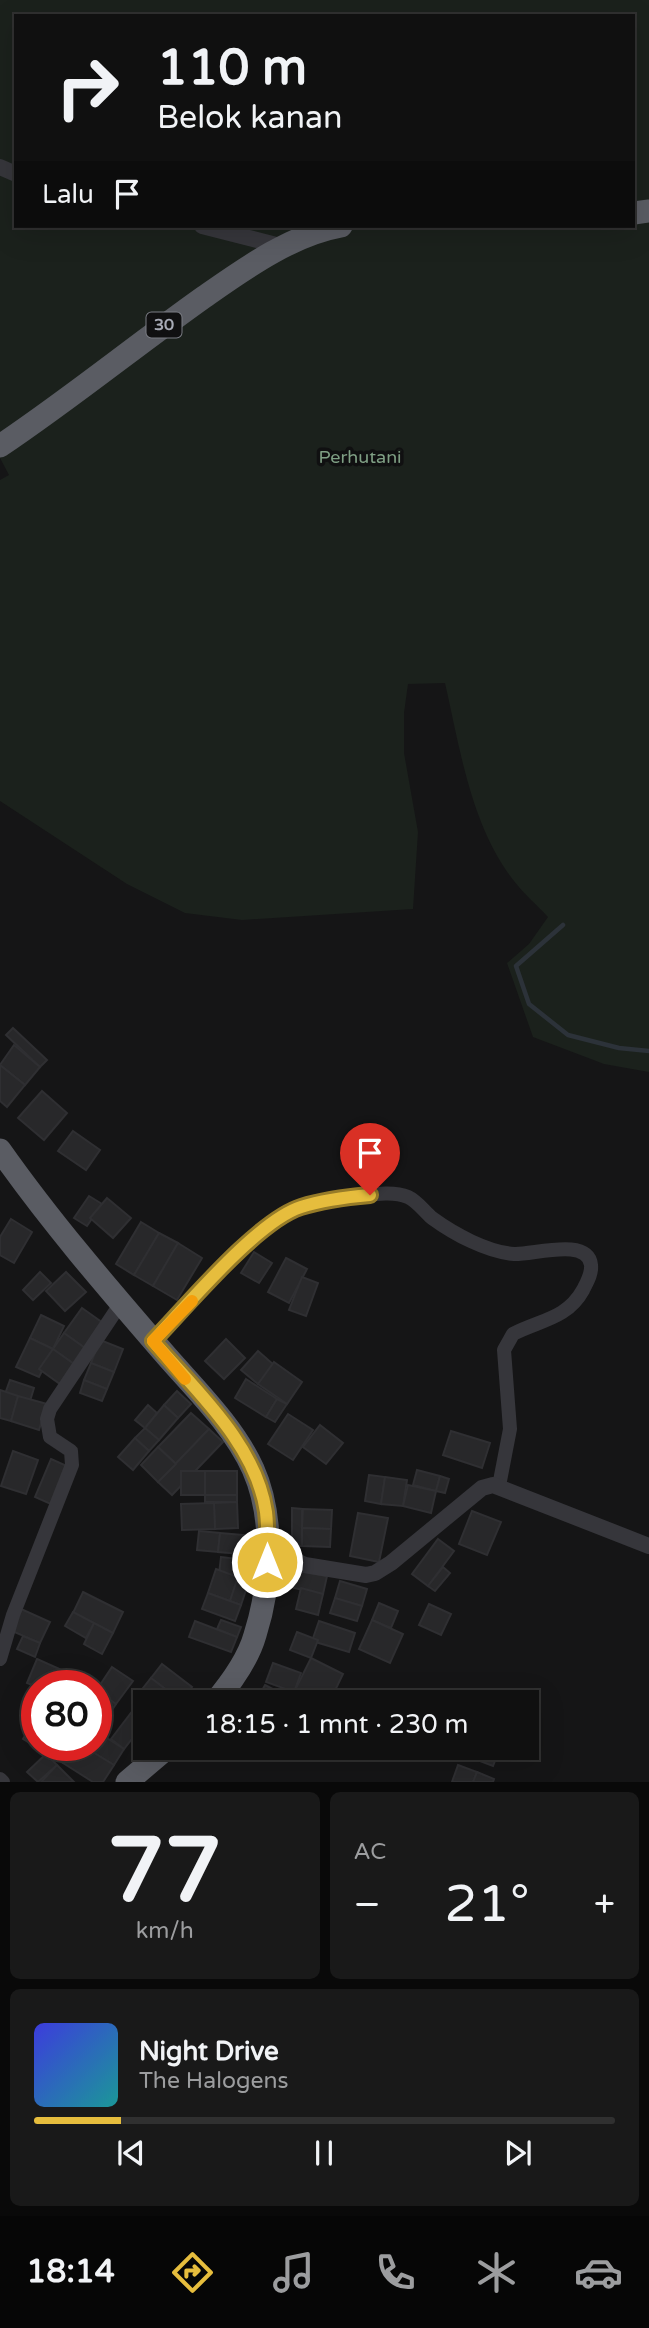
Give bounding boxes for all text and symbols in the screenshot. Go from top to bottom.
text: 110 m [157,39,307,98]
icon: right [42,42,133,133]
text: Belok kanan [157,99,342,137]
icon: arrive [108,175,146,213]
text: Lalu [42,179,94,210]
road number: 30 [146,312,182,338]
park label: Perhutani [318,446,402,468]
pin [340,1123,400,1195]
icon: arrive [351,1134,389,1172]
position arrow [230,1525,304,1599]
speed limit sign: 80 [21,1670,112,1761]
text: 18:15 · 1 mnt · 230 m [204,1709,468,1740]
text: 77 [108,1816,222,1926]
text: AC [354,1838,386,1866]
text: 21° [445,1873,530,1936]
text: − [354,1882,381,1928]
text: + [594,1882,615,1928]
text: km/h [136,1917,194,1945]
text: Night Drive [139,2036,279,2067]
text: The Halogens [139,2067,288,2095]
icon: previous [112,2134,150,2172]
icon: pause [305,2134,343,2172]
icon: next [499,2134,537,2172]
icon: directions [168,2248,217,2297]
icon: music [269,2248,318,2297]
icon: phone [371,2248,420,2297]
icon: climate [472,2248,521,2297]
icon: car [574,2248,623,2297]
text: 18:14 [26,2253,115,2291]

